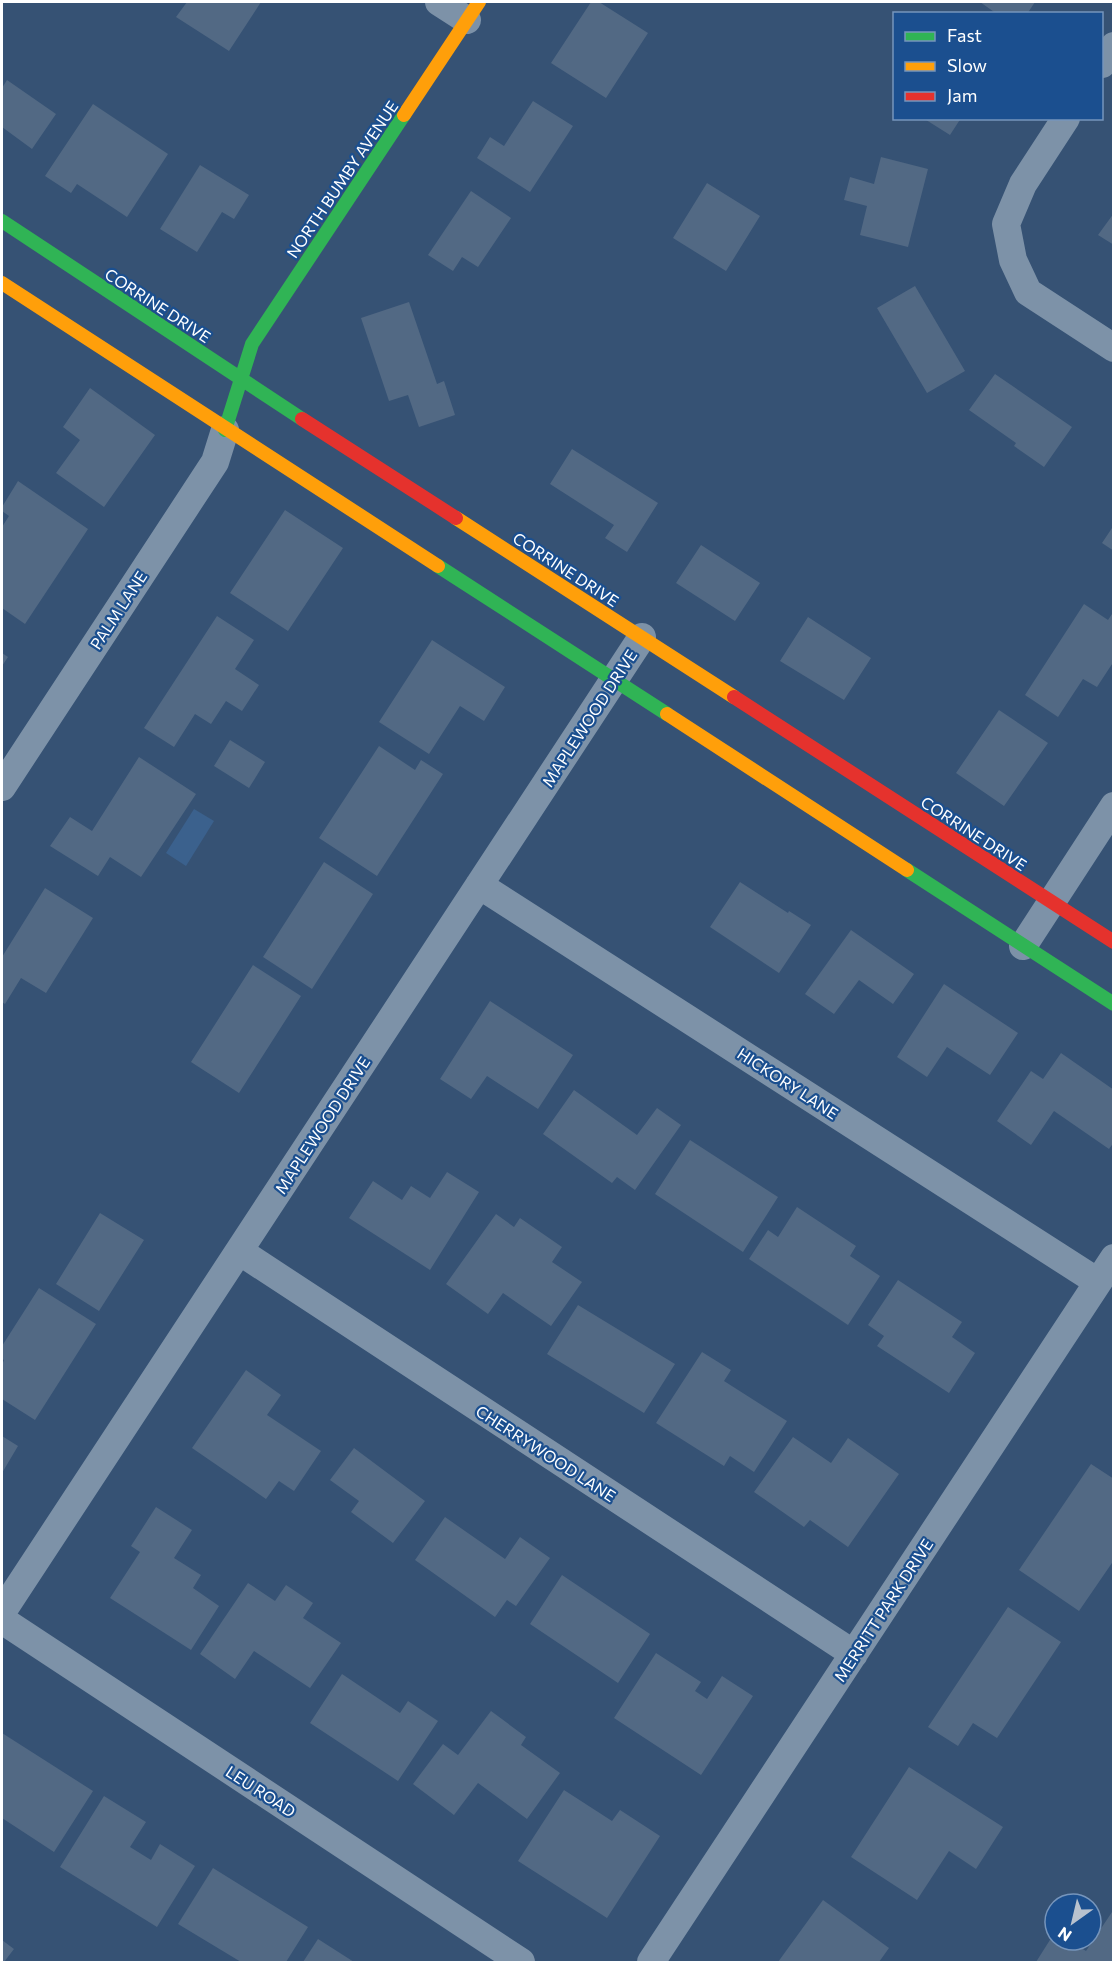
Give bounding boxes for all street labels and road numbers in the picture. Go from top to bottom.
street label: NORTH BUMBY AVENUE [282,97,402,261]
street label: CORRINE DRIVE [102,264,214,346]
street label: CORRINE DRIVE [510,528,622,610]
street label: PALM LANE [86,567,150,653]
street label: MAPLEWOOD DRIVE [538,646,640,790]
street label: CORRINE DRIVE [918,792,1030,874]
street label: HICKORY LANE [734,1043,842,1123]
street label: MAPLEWOOD DRIVE [271,1053,373,1197]
street label: CHERRYWOOD LANE [473,1401,619,1505]
street label: MERRITT PARK DRIVE [830,1535,936,1685]
street label: LEU ROAD [223,1761,299,1821]

